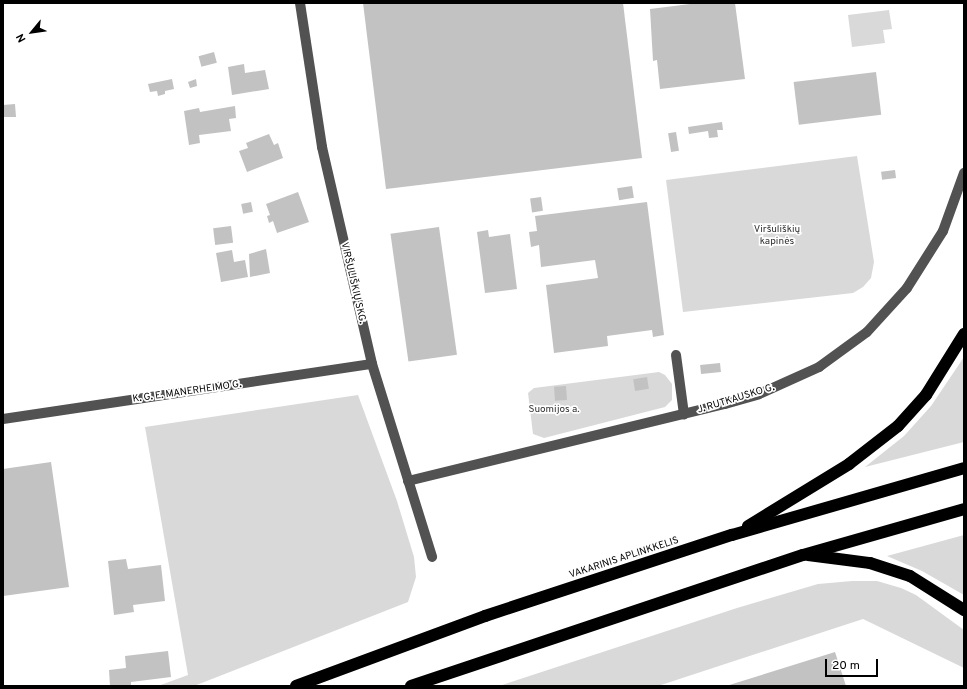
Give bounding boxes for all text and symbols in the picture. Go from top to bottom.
north arrow [12,12,52,52]
text: N [13,31,30,45]
park label: Viršuliškių kapinės [754,223,800,246]
street label: VIRŠULIŠKIŲ SKG. [338,241,368,325]
street label: K. G. E. MANERHEIMO G. [132,378,242,406]
street label: J. RUTKAUSKO G. [696,382,776,416]
park label: Suomijos a. [528,404,580,416]
street label: VAKARINIS APLINKKELIS [568,535,680,581]
scale bar [827,651,880,677]
text: 20 m [832,658,860,674]

